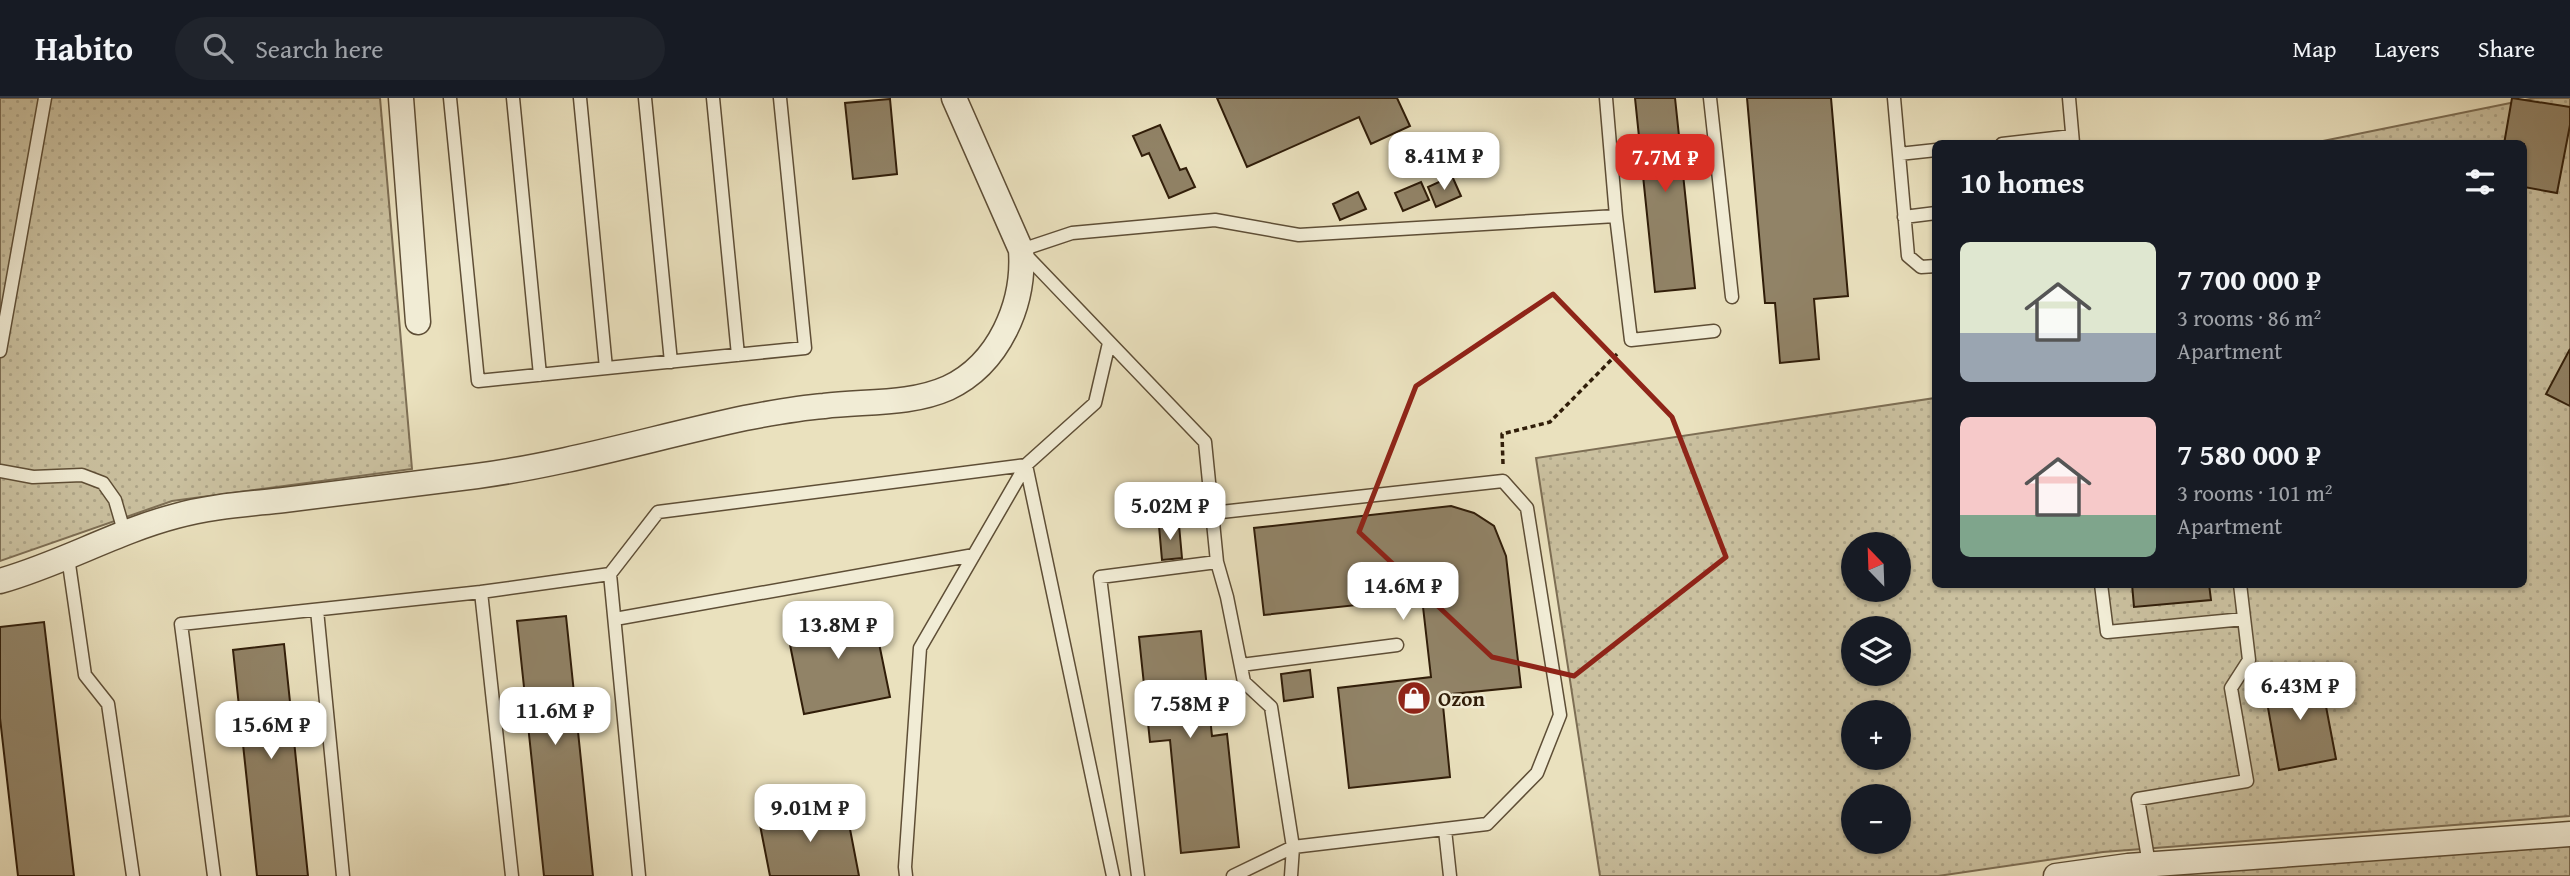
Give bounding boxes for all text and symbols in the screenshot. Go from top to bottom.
search box [175,17,665,80]
text: Habito [35,24,133,72]
icon: search [199,29,237,67]
text: Search here [255,29,383,68]
text: Map [2293,31,2336,66]
text: Layers [2374,31,2440,66]
text: Share [2478,31,2535,66]
pin: 8.41M ₽ [1379,132,1509,192]
pin: 7.7M ₽ [1608,134,1722,194]
text: 8.41M ₽ [1404,138,1484,171]
text: 7.7M ₽ [1631,140,1699,173]
text: 10 homes [1960,160,2085,204]
icon: filters [2461,163,2499,201]
text: 7 700 000 ₽ [2177,257,2321,301]
icon: home [2016,270,2100,354]
text: 3 rooms · 86 m² [2177,301,2321,334]
text: Apartment [2177,334,2282,367]
text: 7 580 000 ₽ [2177,432,2321,476]
icon: home [2016,445,2100,529]
text: 3 rooms · 101 m² [2177,476,2332,509]
pin: 5.02M ₽ [1105,482,1235,542]
text: 5.02M ₽ [1130,488,1210,521]
text: Apartment [2177,509,2282,542]
north arrow [1841,532,1911,602]
map controls [1841,532,1911,854]
pin: 14.6M ₽ [1338,562,1468,622]
text: 14.6M ₽ [1363,568,1443,601]
pin: 13.8M ₽ [773,602,903,661]
text: 13.8M ₽ [798,607,878,640]
button: layers [1841,616,1911,686]
pin: 6.43M ₽ [2235,662,2365,722]
text: 6.43M ₽ [2260,668,2340,701]
shop icon: Ozon [1395,679,1433,717]
pin: 7.58M ₽ [1125,680,1255,740]
place label: Ozon [1438,683,1485,714]
text: 7.58M ₽ [1150,686,1230,719]
pin: 11.6M ₽ [490,688,620,747]
text: 11.6M ₽ [515,693,595,726]
button: + [1841,700,1911,770]
pin: 15.6M ₽ [206,702,336,761]
text: 15.6M ₽ [231,707,311,740]
pin: 9.01M ₽ [745,784,875,844]
button: − [1841,784,1911,854]
text: 9.01M ₽ [770,790,850,823]

